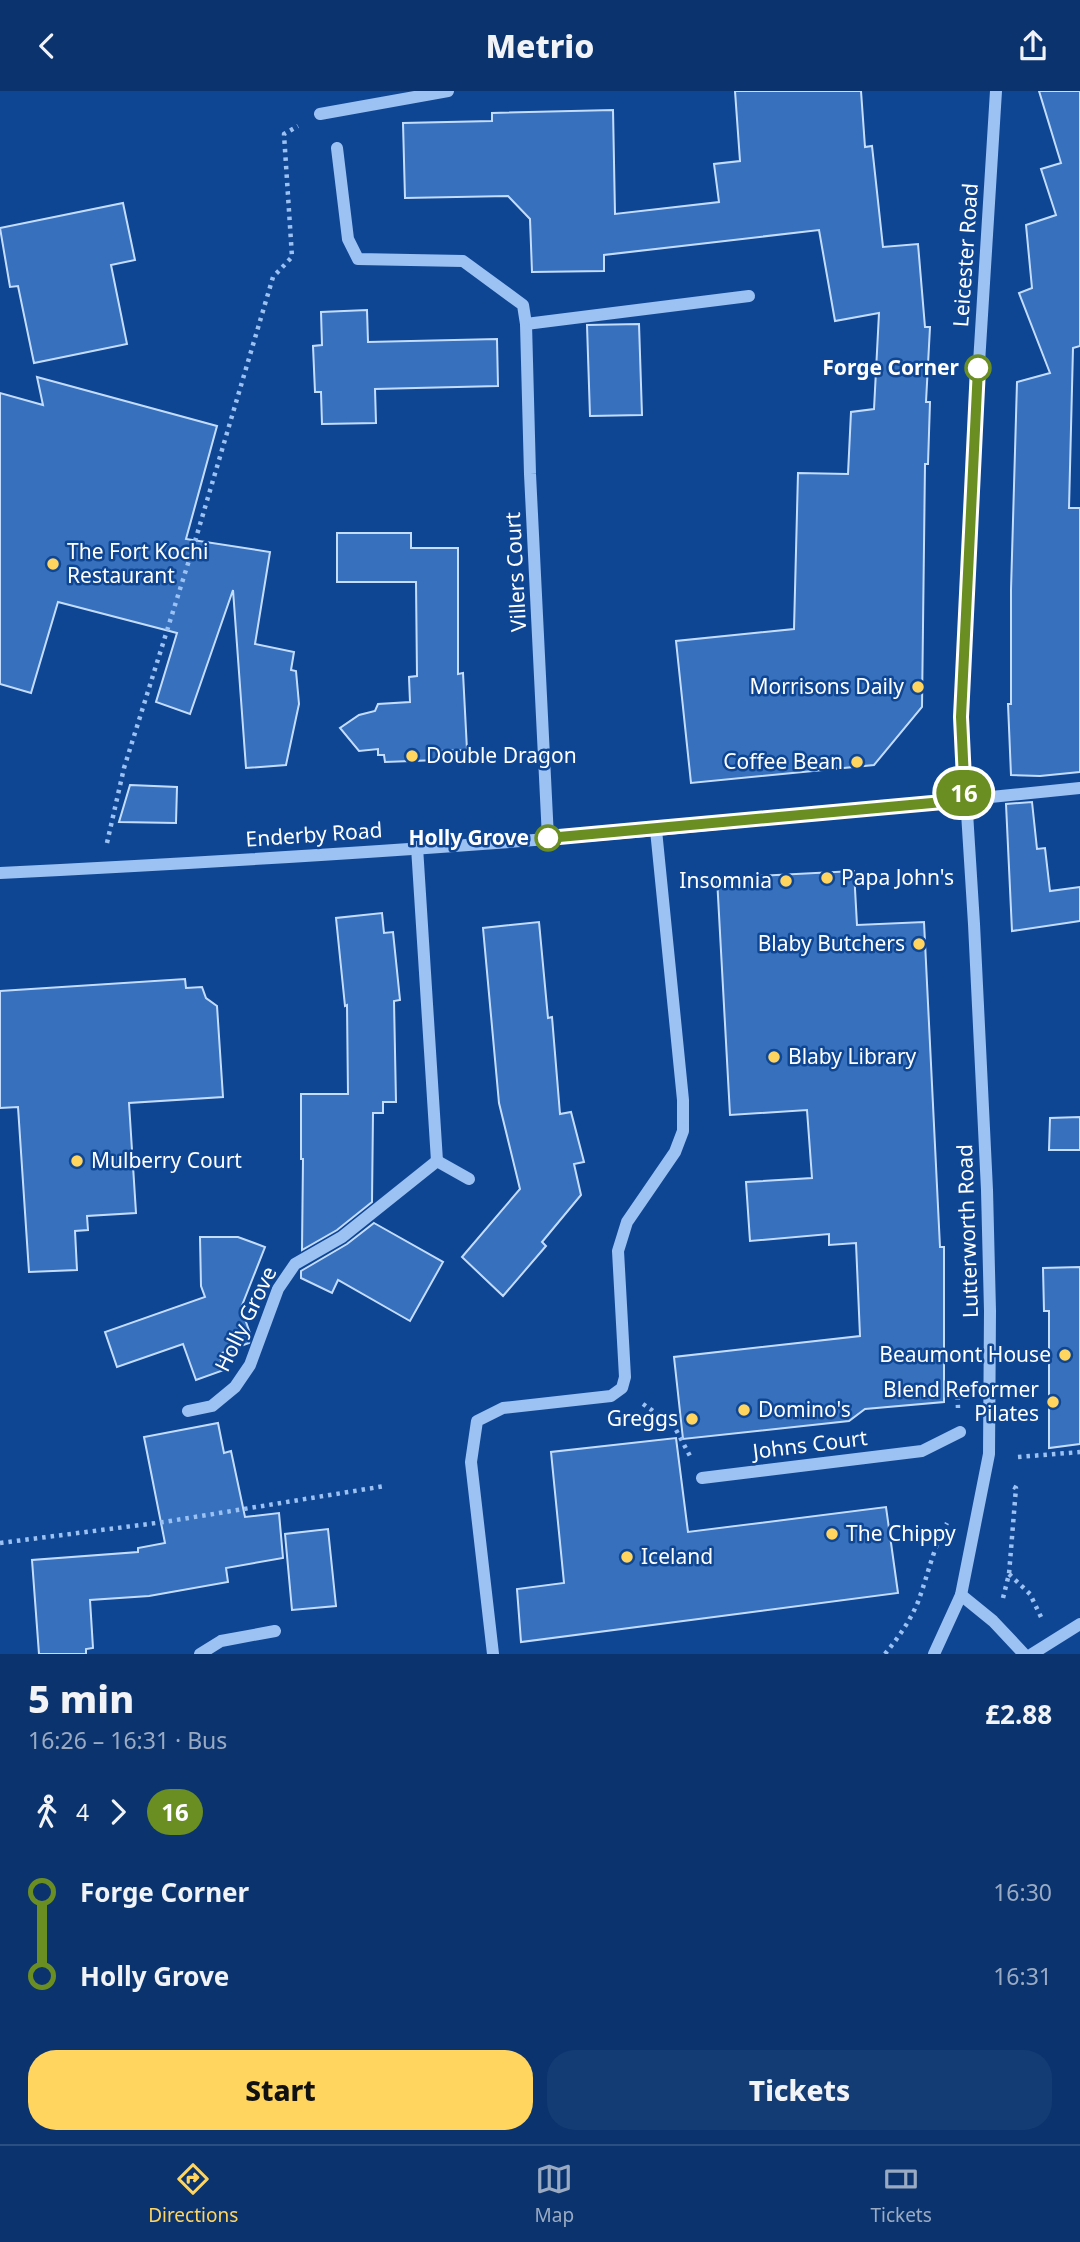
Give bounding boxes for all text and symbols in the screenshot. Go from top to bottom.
text: Metrio [486,24,594,67]
icon: back [28,27,66,65]
icon: share [1014,27,1052,65]
street label: Leicester Road [946,182,984,328]
place label: Forge Corner [822,353,960,381]
marker: Forge Corner [965,355,991,381]
street label: Villers Court [498,511,532,633]
place label: The Fort Kochi Restaurant [67,537,208,589]
marker: The Fort Kochi Restaurant [45,556,61,572]
place label: Morrisons Daily [750,672,904,700]
marker: Morrisons Daily [910,679,926,695]
place label: Double Dragon [426,741,577,769]
place label: Coffee Bean [723,747,843,775]
marker: Double Dragon [404,748,420,764]
marker: Coffee Bean [849,754,865,770]
line badge: 16 [932,770,996,816]
text: 16 [950,776,978,809]
street label: Enderby Road [245,815,383,853]
place label: Holly Grove [408,823,529,851]
marker: Holly Grove [535,825,561,851]
place label: Papa John's [841,863,954,891]
place label: Insomnia [679,866,772,894]
marker: Papa John's [819,870,835,886]
marker: Insomnia [778,873,794,889]
place label: Blaby Butchers [758,929,905,957]
marker: Blaby Butchers [911,936,927,952]
place label: Blaby Library [788,1042,917,1070]
marker: Blaby Library [766,1049,782,1065]
street label: Lutterworth Road [950,1144,984,1318]
place label: Mulberry Court [91,1146,242,1174]
marker: Mulberry Court [69,1153,85,1169]
street label: Holly Grove [208,1261,283,1376]
place label: Beaumont House [879,1340,1051,1368]
marker: Beaumont House [1057,1347,1073,1363]
place label: Blend Reformer Pilates [883,1375,1039,1427]
marker: Blend Reformer Pilates [1045,1394,1061,1410]
place label: Domino's [758,1395,851,1423]
marker: Domino's [736,1402,752,1418]
place label: Greggs [607,1404,678,1432]
marker: Greggs [684,1411,700,1427]
street label: Johns Court [749,1423,869,1465]
place label: The Chippy [846,1519,956,1547]
marker: The Chippy [824,1526,840,1542]
place label: Iceland [641,1542,713,1570]
marker: Iceland [619,1549,635,1565]
text: 5 min [28,1672,134,1724]
text: £2.88 [985,1696,1052,1732]
text: 16:26 – 16:31 · Bus [28,1724,227,1756]
icon: walk [28,1793,66,1831]
icon: forward [99,1793,137,1831]
text: 16 [161,1795,189,1828]
text: 4 [76,1796,89,1828]
text: Forge Corner [80,1874,249,1910]
text: 16:30 [993,1876,1052,1908]
text: Holly Grove [80,1958,229,1994]
text: 16:31 [993,1960,1052,1992]
button: Start [28,2050,533,2130]
button: Tickets [547,2050,1052,2130]
tab: Directions [148,2160,238,2228]
tab: Map [535,2160,574,2228]
tab: Tickets [870,2160,932,2228]

